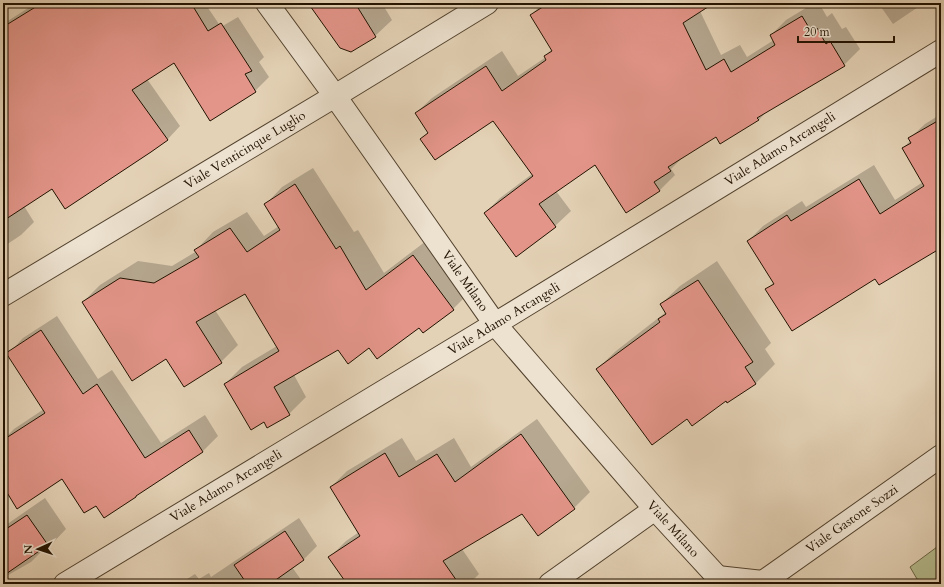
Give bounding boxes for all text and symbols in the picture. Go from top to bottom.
scale bar [798,18,894,44]
text: 20 m [804,24,831,40]
street label: Viale Venticinque Luglio [181,107,309,193]
street label: Viale Adamo Arcangeli [721,107,839,191]
street label: Viale Milano [437,247,493,315]
street label: Viale Adamo Arcangeli [445,278,564,360]
street label: Viale Adamo Arcangeli [167,445,286,527]
street label: Viale Gastone Sozzi [802,480,902,557]
street label: Viale Milano [643,497,703,561]
north arrow [18,529,58,569]
text: N [21,544,36,555]

